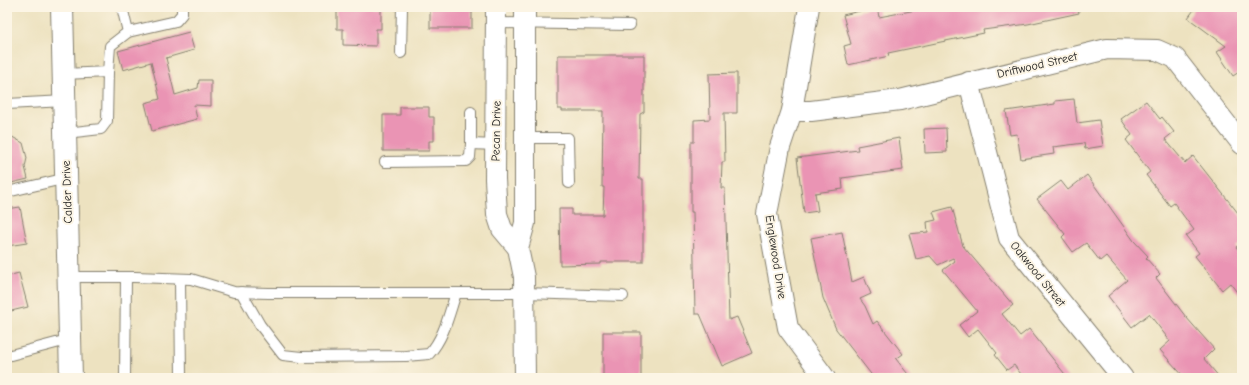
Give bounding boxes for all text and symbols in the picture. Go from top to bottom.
street label: Driftwood Street [996,49,1079,81]
street label: Pecan Drive [488,101,504,161]
street label: Calder Drive [59,160,75,224]
street label: Englewood Drive [762,214,790,300]
street label: Oakwood Street [1007,239,1069,310]

